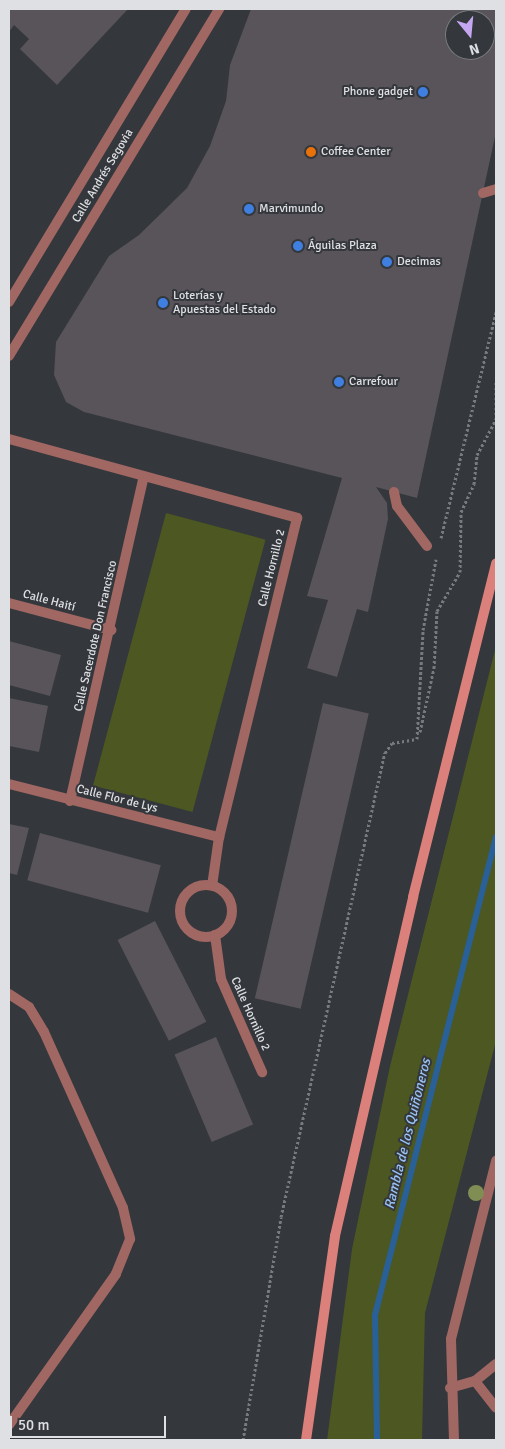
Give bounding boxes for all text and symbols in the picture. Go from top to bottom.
north arrow [445,10,495,60]
text: N [467,39,481,58]
place label: Phone gadget [343,85,413,99]
marker: Phone gadget [417,86,429,98]
street label: Calle Andrés Segovia [69,127,137,225]
place label: Coffee Center [321,145,391,159]
marker: Coffee Center [305,146,317,158]
place label: Marvimundo [259,202,323,216]
marker: Marvimundo [243,203,255,215]
place label: Águilas Plaza [308,239,377,253]
marker: Águilas Plaza [292,240,304,252]
place label: Decimas [397,255,441,269]
marker: Decimas [381,256,393,268]
place label: Loterías y Apuestas del Estado [173,289,276,317]
marker: Loterías y Apuestas del Estado [157,297,169,309]
place label: Carrefour [349,375,398,389]
marker: Carrefour [333,376,345,388]
street label: Calle Hornillo 2 [255,528,289,608]
street label: Calle Sacerdote Don Francisco [72,559,120,713]
street label: Calle Haití [21,587,77,615]
street label: Calle Flor de Lys [75,782,159,816]
street label: Calle Hornillo 2 [227,975,273,1053]
water label: Rambla de los Quiñoneros [381,1057,435,1211]
scale bar [12,1406,169,1438]
text: 50 m [18,1416,49,1434]

